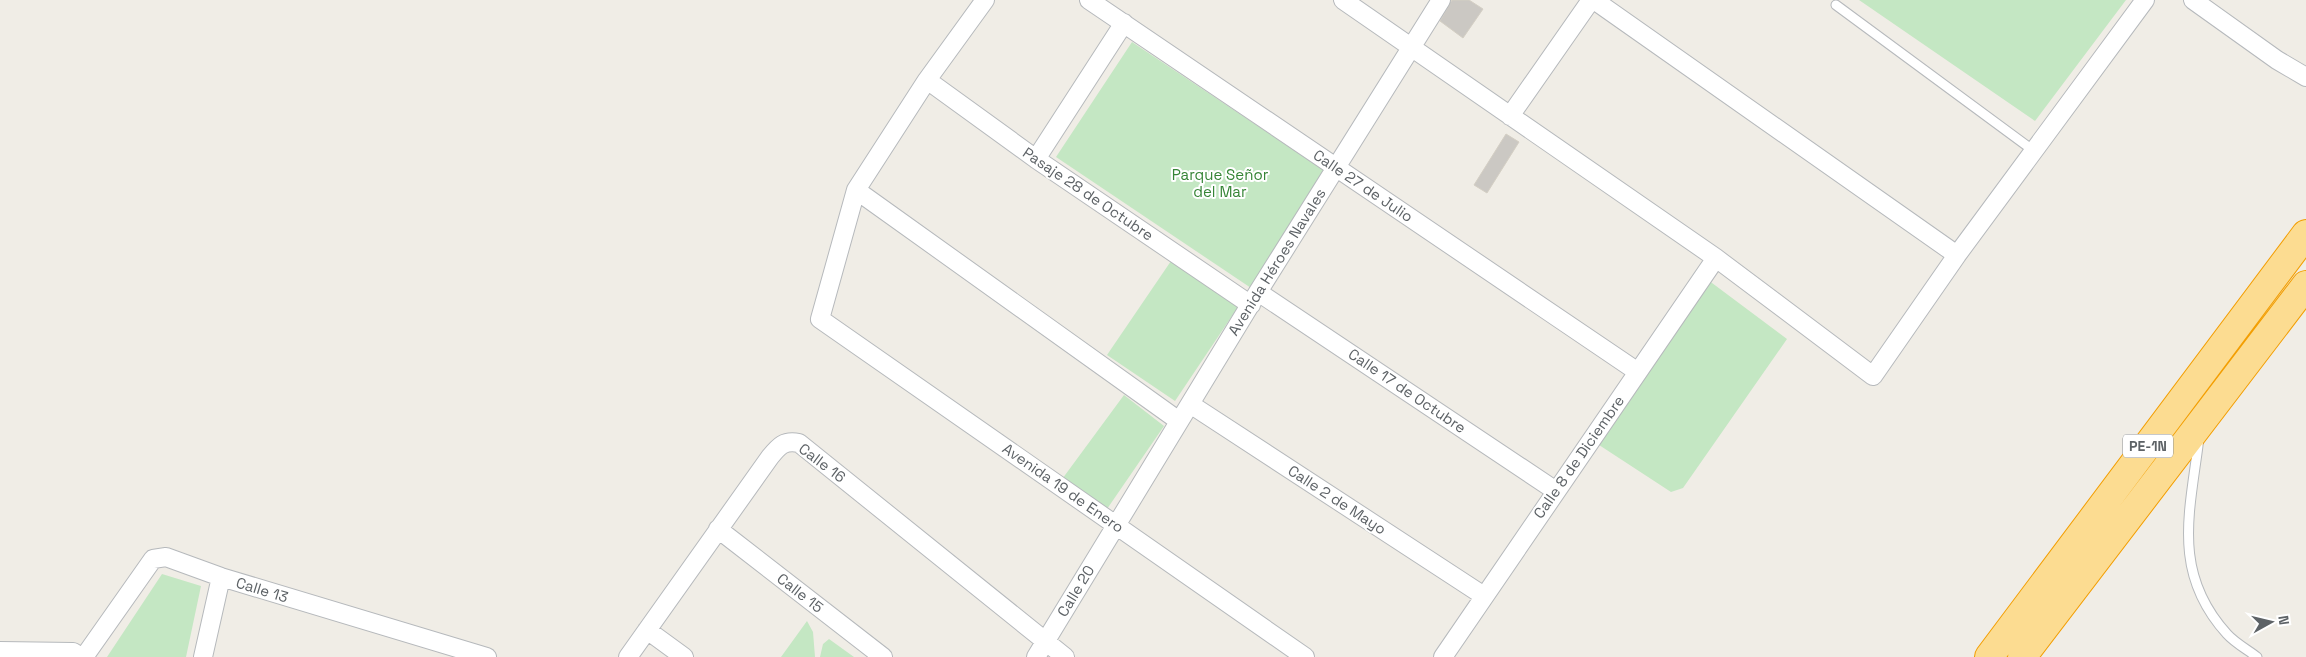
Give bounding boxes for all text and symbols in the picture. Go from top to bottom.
street label: Pasaje 28 de Octubre [1019,143,1157,244]
street label: Calle 27 de Julio [1310,145,1417,226]
park label: Parque Señor del Mar [1172,165,1269,201]
street label: Avenida Héroes Navales [1223,185,1330,339]
street label: Calle 17 de Octubre [1345,344,1470,437]
street label: Calle 8 de Diciembre [1529,391,1628,522]
road number: PE-1N [2123,434,2173,458]
street label: Calle 16 [795,439,850,486]
street label: Avenida 19 de Enero [999,439,1128,537]
street label: Calle 2 de Mayo [1285,461,1390,538]
street label: Calle 20 [1053,561,1098,620]
street label: Calle 15 [773,569,827,617]
street label: Calle 13 [234,573,291,606]
north arrow [2246,597,2296,647]
text: N [2274,614,2293,626]

